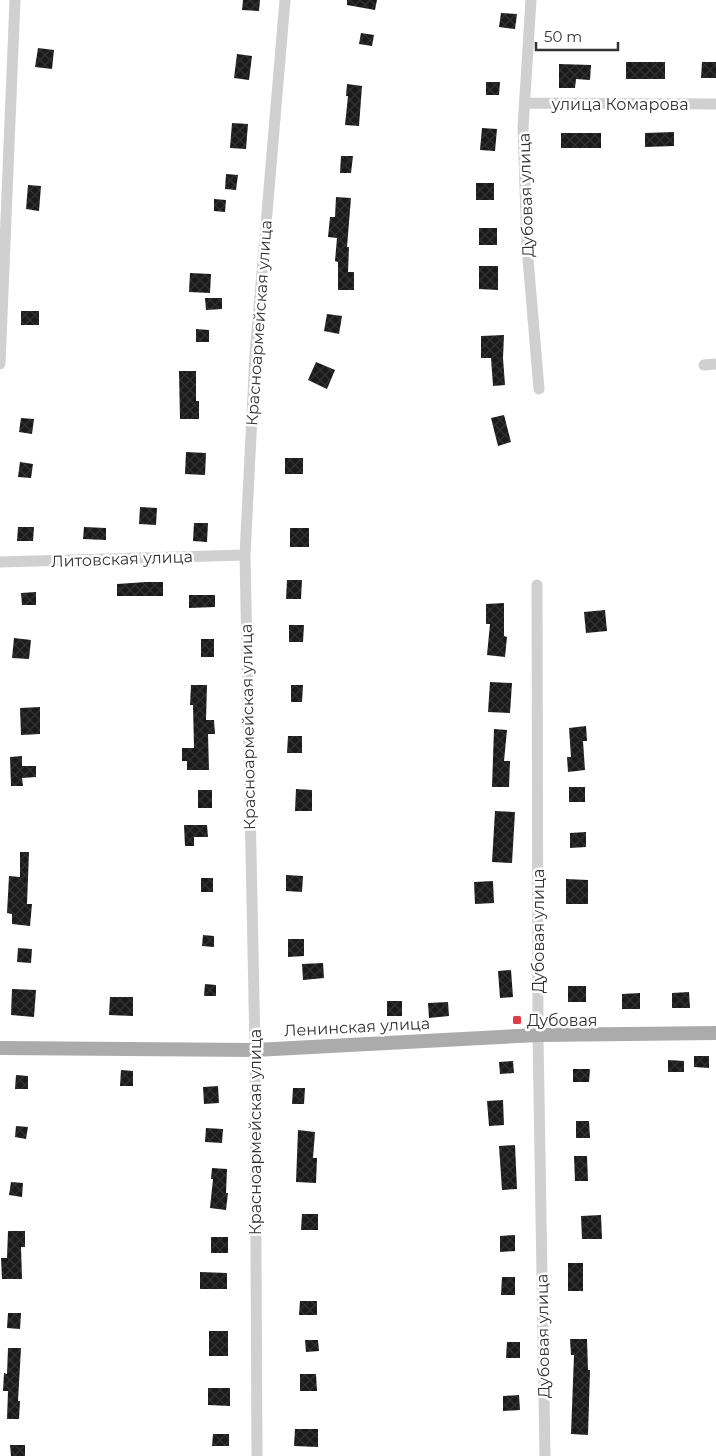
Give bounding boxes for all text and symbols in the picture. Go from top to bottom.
scale bar [536,20,618,52]
text: 50 m [544,27,582,46]
street label: улица Комарова [550,95,689,114]
street label: Дубовая улица [514,132,538,258]
street label: Красноармейская улица [242,219,276,427]
street label: Литовская улица [51,547,193,571]
street label: Красноармейская улица [237,624,259,830]
street label: Дубовая улица [529,869,548,993]
place label: Дубовая [527,1011,597,1030]
street label: Ленинская улица [283,1014,431,1040]
marker: Дубовая [511,1014,523,1026]
street label: Красноармейская улица [246,1029,265,1235]
street label: Дубовая улица [532,1274,554,1398]

